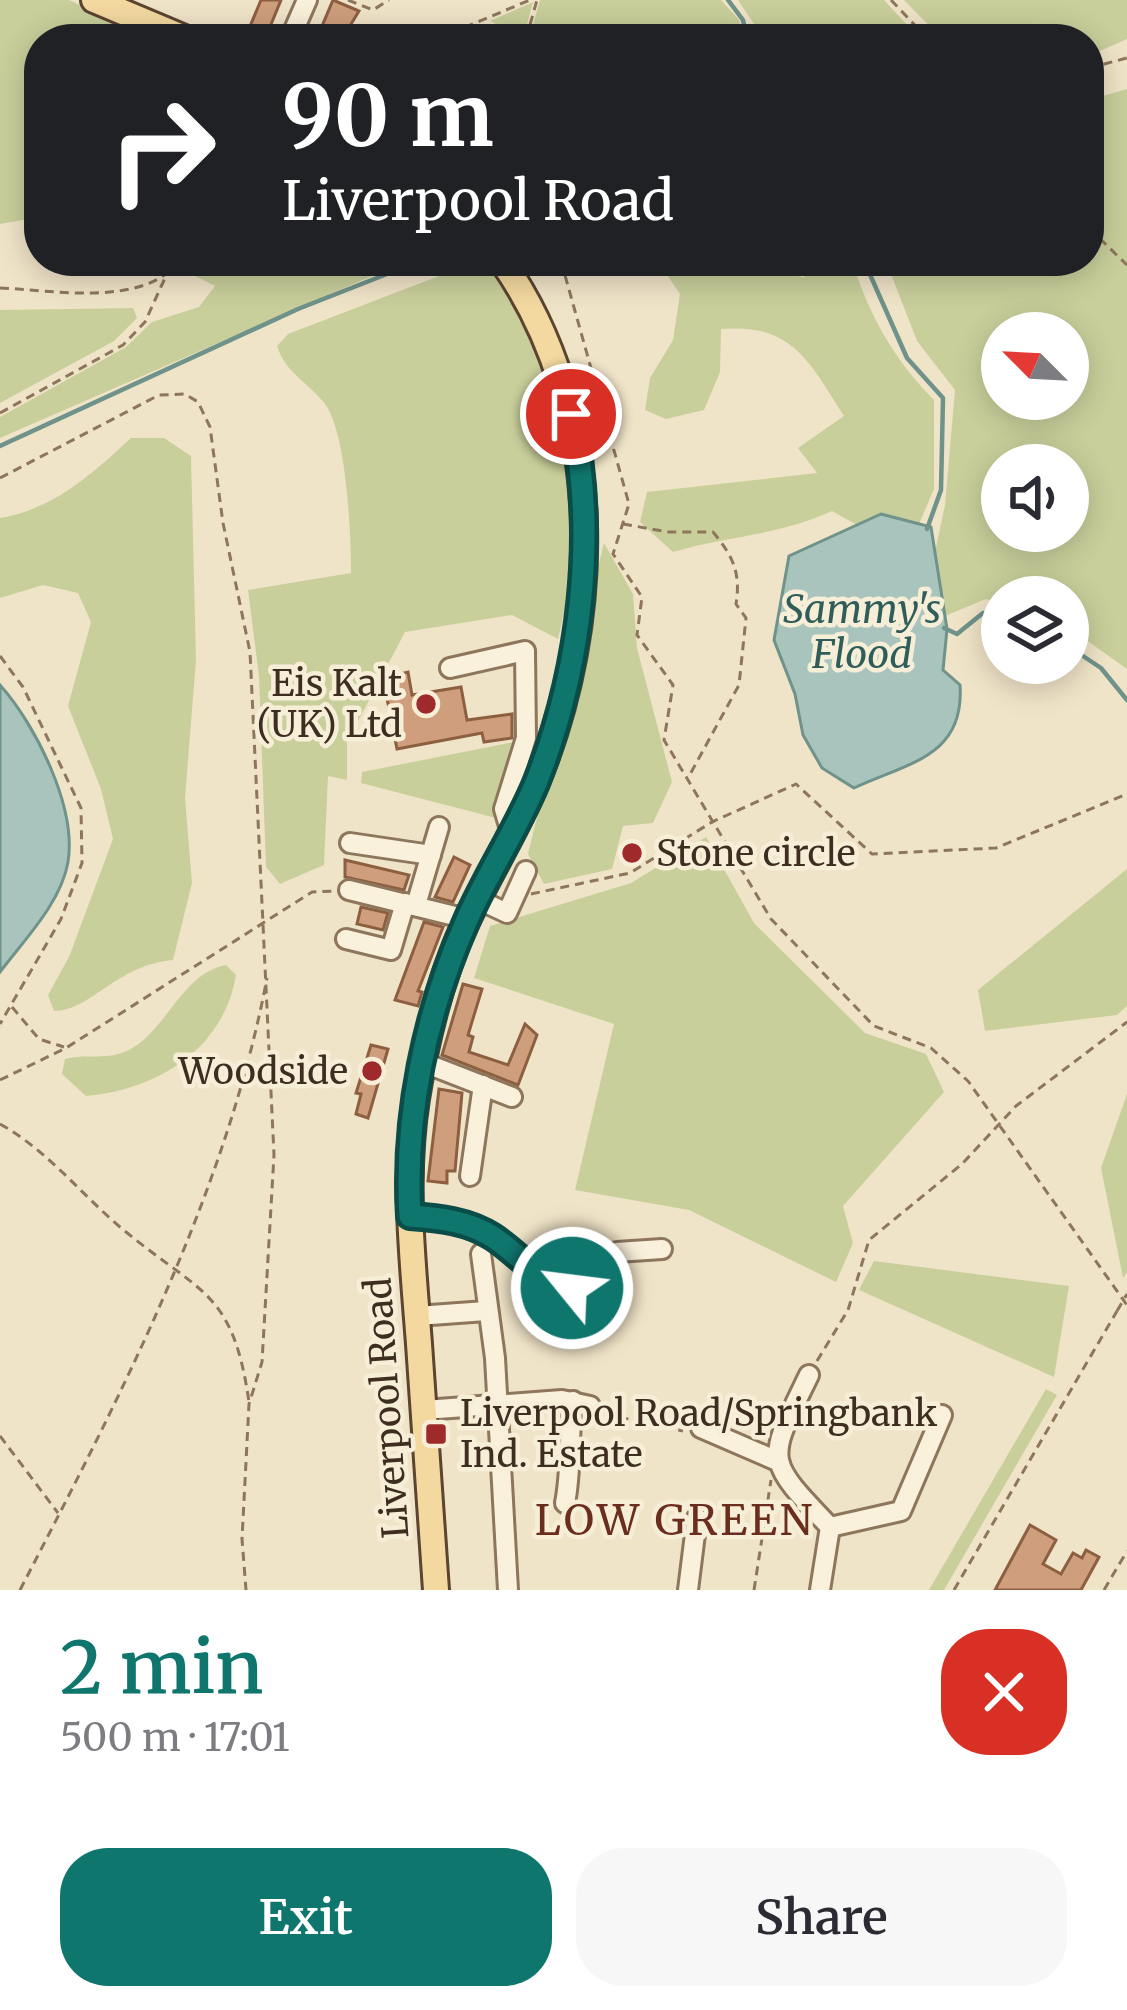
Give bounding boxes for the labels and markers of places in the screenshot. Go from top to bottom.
pin [520,363,622,465]
place label: Eis Kalt (UK) Ltd [257,661,402,747]
marker: Eis Kalt (UK) Ltd [413,691,439,717]
place label: Stone circle [656,831,856,876]
marker: Stone circle [619,840,645,866]
place label: Woodside [177,1049,348,1094]
marker: Woodside [359,1058,385,1084]
place label: Liverpool Road/Springbank Ind. Estate [460,1391,937,1477]
marker: Liverpool Road/Springbank Ind. Estate [423,1421,449,1447]

